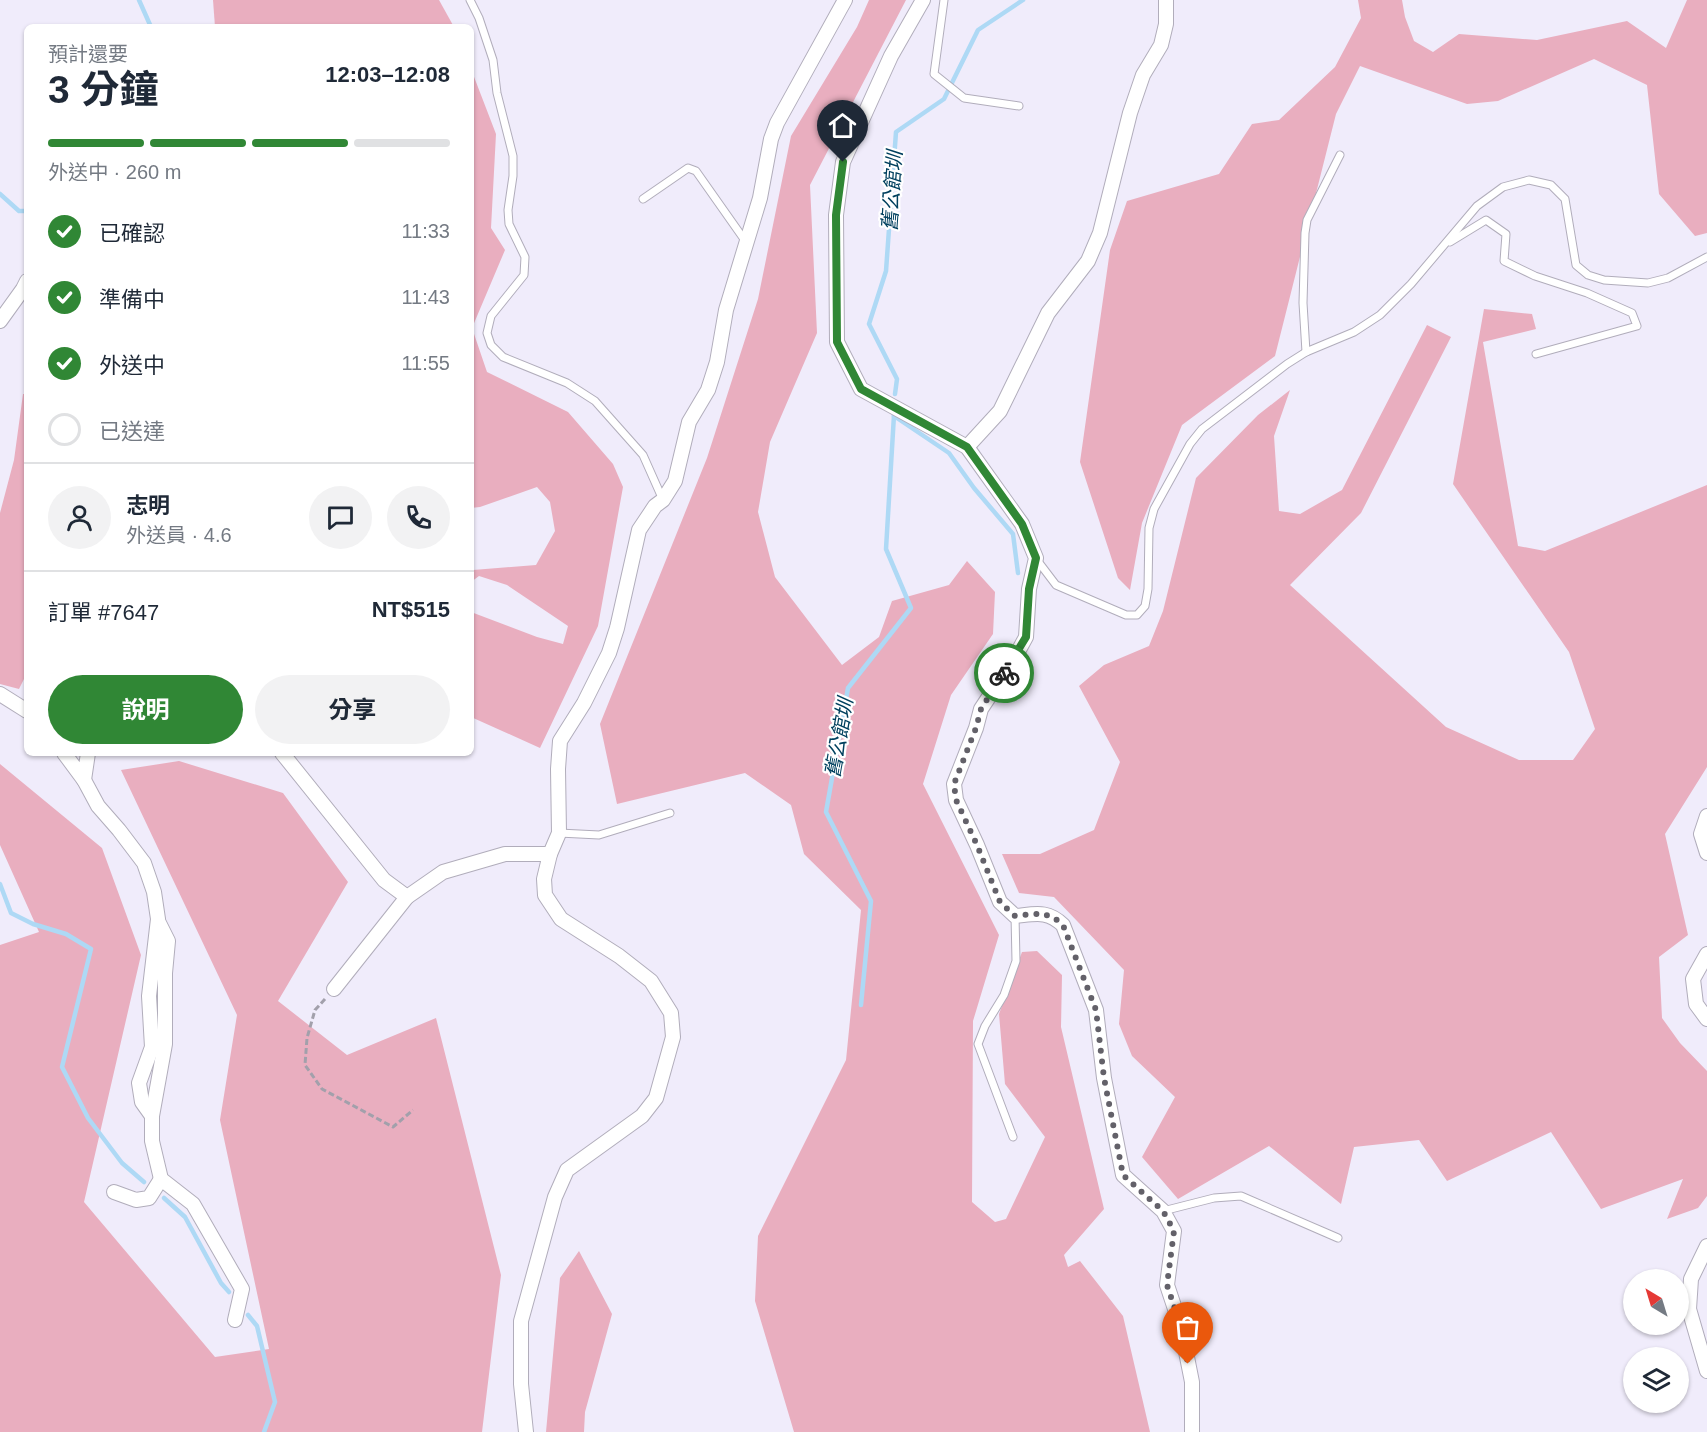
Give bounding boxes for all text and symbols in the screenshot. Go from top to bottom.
text: 預計還要 [48,43,128,65]
text: 12:03–12:08 [325,62,450,87]
text: 3 分鐘 [48,68,159,111]
pin [817,100,868,162]
icon: home [826,109,859,142]
water label: 舊公館圳 [878,147,906,232]
text: 外送中 · 260 m [48,161,181,183]
icon: check [48,215,81,248]
text: 11:33 [401,220,450,242]
text: 已確認 [99,221,165,246]
icon: check [48,281,81,314]
text: 11:43 [401,286,450,308]
text: 準備中 [99,287,165,312]
icon: check [48,347,81,380]
text: 11:55 [401,352,450,374]
text: 外送中 [99,353,165,378]
text: 已送達 [99,419,165,444]
button: person [48,486,111,549]
button: chat [309,486,372,549]
button: phone [387,486,450,549]
text: 志明 [126,493,170,518]
text: 外送員 · 4.6 [126,524,232,546]
text: NT$515 [372,597,450,622]
text: 訂單 #7647 [48,600,159,625]
courier [974,643,1034,703]
icon: bike [988,657,1021,690]
button: 說明 [48,675,243,744]
button: 分享 [255,675,450,744]
water label: 舊公館圳 [821,694,857,779]
north arrow [1623,1269,1689,1335]
map controls [1623,1269,1689,1413]
pin [1162,1302,1213,1364]
icon: bag [1171,1311,1204,1344]
button: layers [1623,1347,1689,1413]

